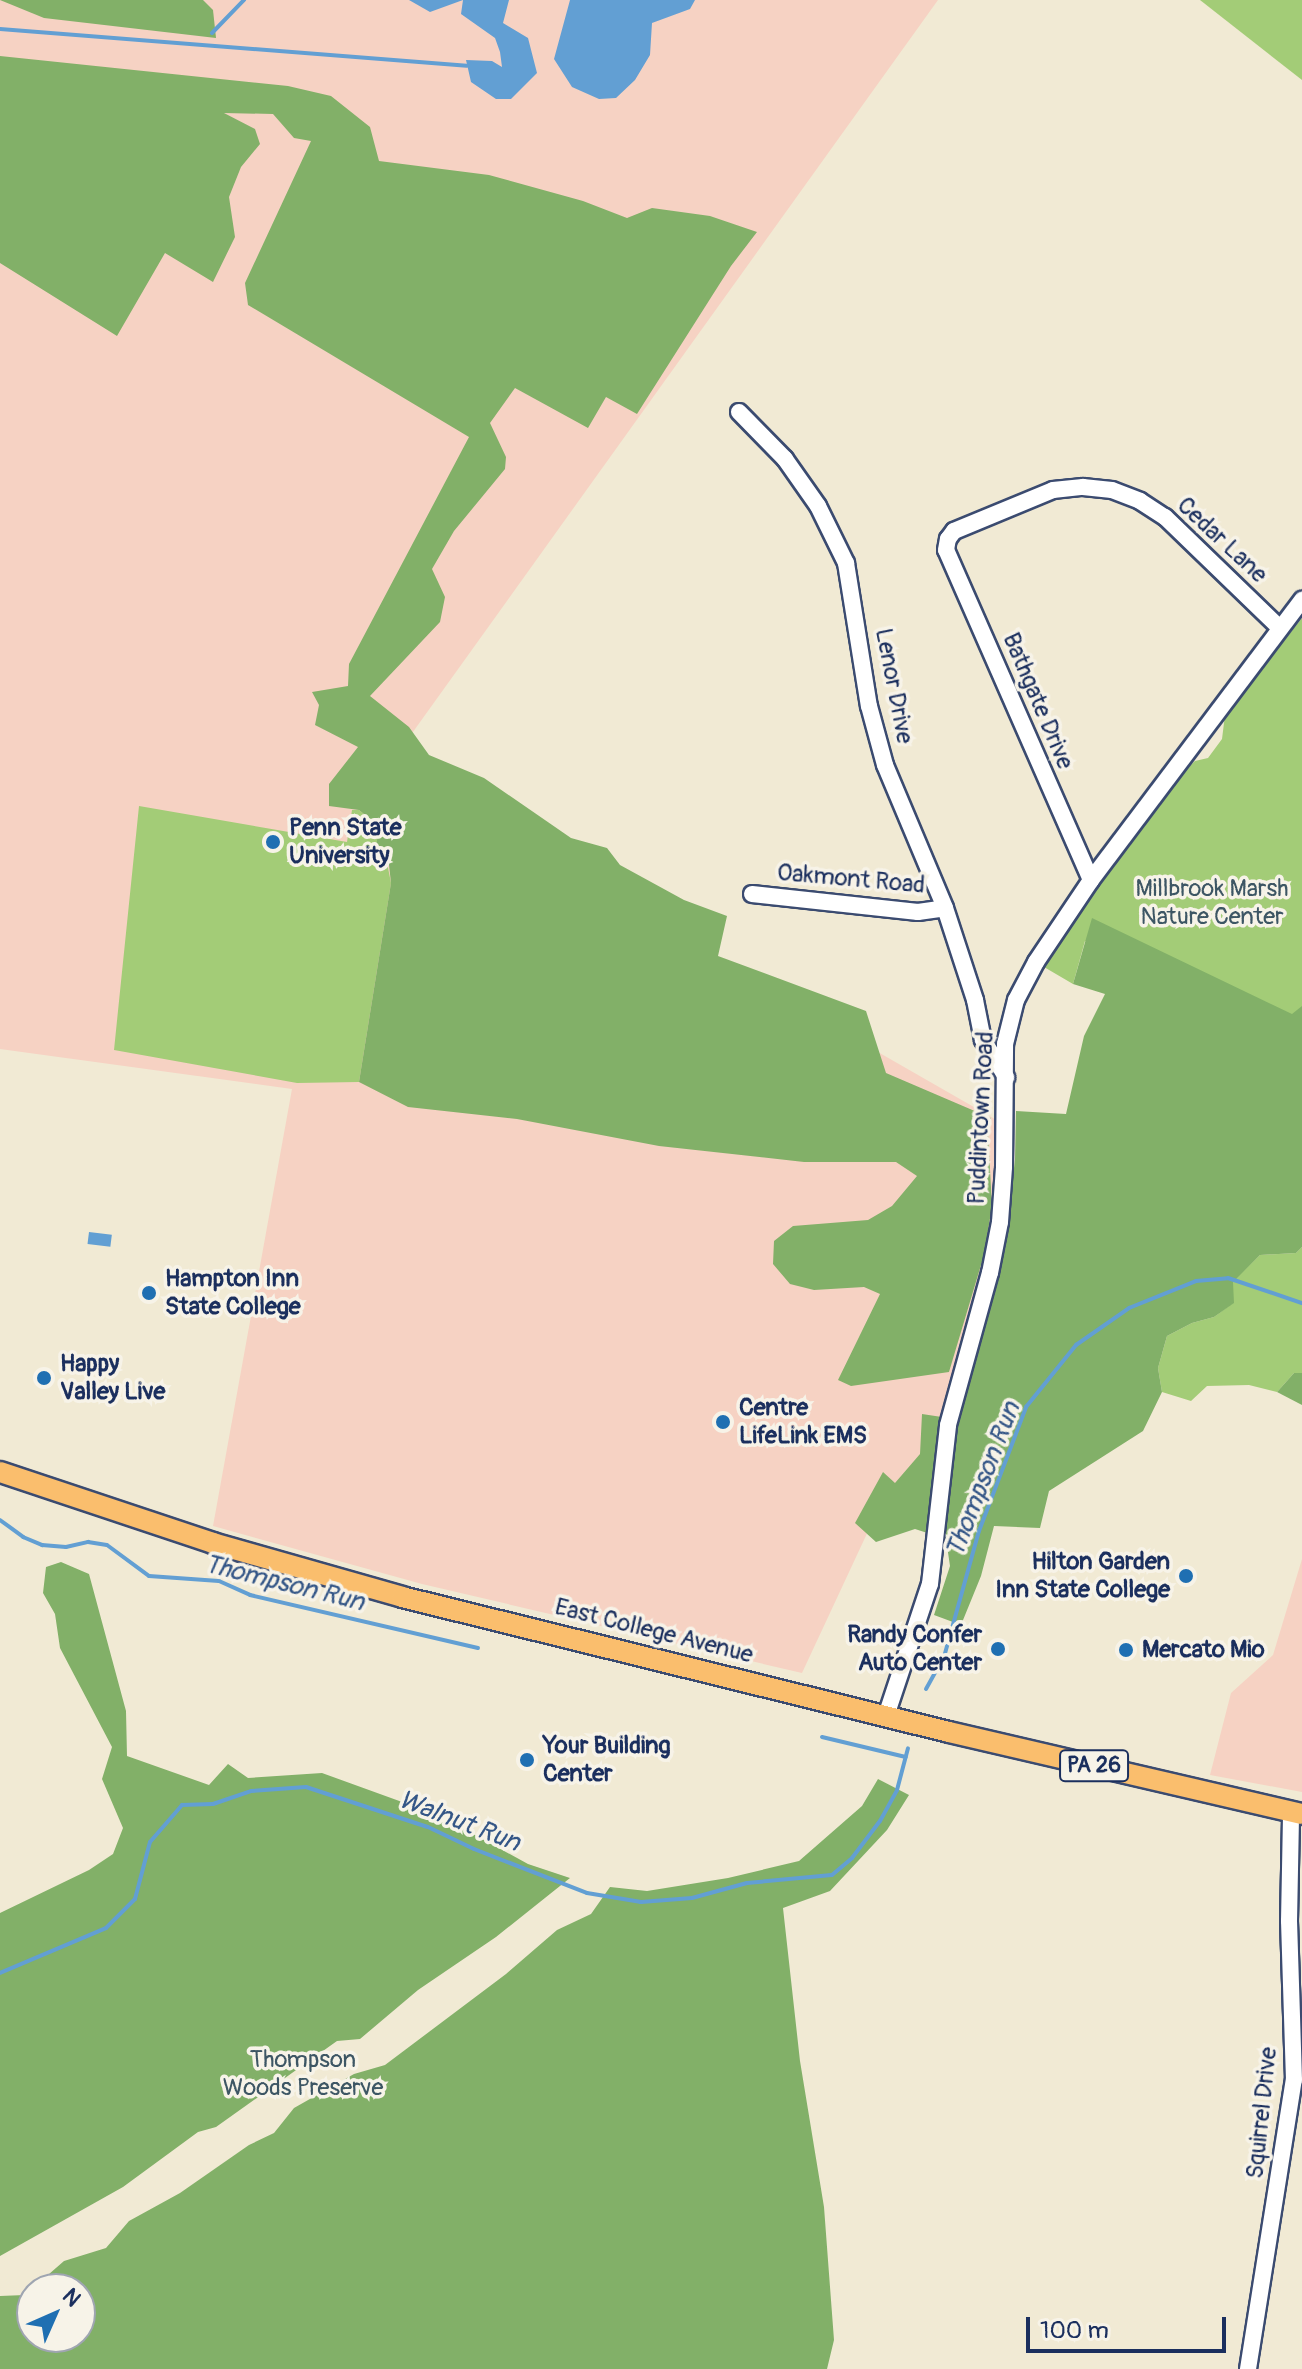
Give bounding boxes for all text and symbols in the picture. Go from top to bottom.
street label: Cedar Lane [1171,491,1273,589]
street label: Lenor Drive [869,626,919,746]
street label: Bathgate Drive [996,628,1080,774]
place label: Penn State University [289,814,402,870]
marker: Penn State University [264,833,282,851]
street label: Oakmont Road [776,858,926,900]
park label: Millbrook Marsh Nature Center [1136,875,1288,931]
street label: Puddintown Road [962,1031,1000,1205]
place label: Hampton Inn State College [165,1265,301,1321]
marker: Hampton Inn State College [140,1284,158,1302]
place label: Happy Valley Live [60,1350,165,1406]
marker: Happy Valley Live [35,1369,53,1387]
place label: Centre LifeLink EMS [739,1394,867,1450]
water label: Thompson Run [940,1398,1028,1562]
marker: Centre LifeLink EMS [714,1413,732,1431]
place label: Hilton Garden Inn State College [995,1548,1170,1604]
water label: Thompson Run [201,1549,367,1619]
marker: Hilton Garden Inn State College [1177,1567,1195,1585]
street label: East College Avenue [552,1592,756,1670]
place label: Randy Confer Auto Center [847,1621,982,1677]
place label: Mercato Mio [1142,1636,1265,1664]
marker: Randy Confer Auto Center [989,1640,1007,1658]
marker: Mercato Mio [1117,1641,1135,1659]
place label: Your Building Center [543,1732,671,1788]
road number: PA 26 [1058,1748,1130,1784]
marker: Your Building Center [518,1751,536,1769]
water label: Walnut Run [394,1785,524,1859]
park label: Thompson Woods Preserve [223,2046,383,2102]
street label: Squirrel Drive [1241,2046,1283,2180]
north arrow [16,2273,96,2353]
text: N [56,2282,87,2313]
scale bar [1030,2301,1230,2351]
text: 100 m [1040,2316,1109,2345]

